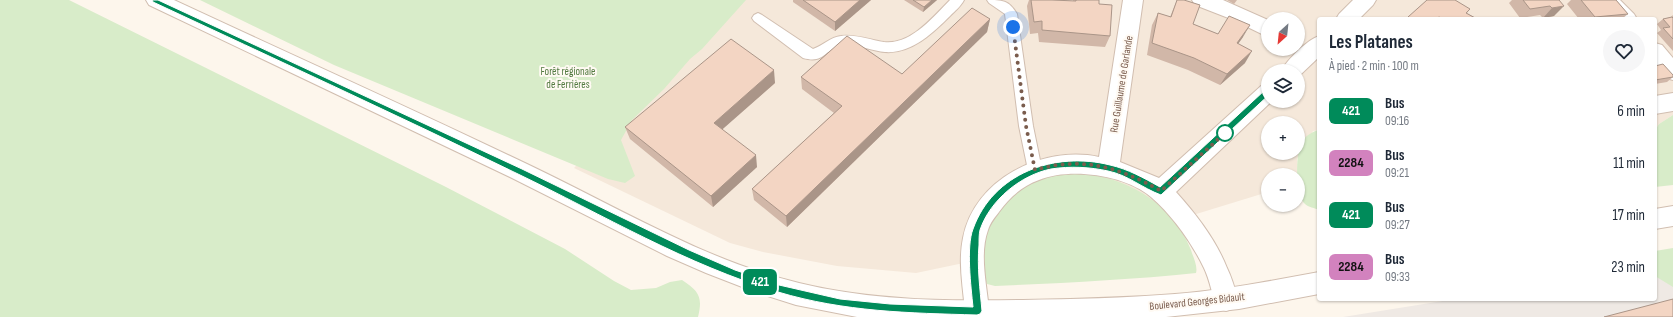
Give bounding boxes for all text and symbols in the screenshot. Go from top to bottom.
north arrow [1261,12,1305,56]
map controls [1261,12,1305,212]
your location [1003,17,1023,37]
button: heart [1603,30,1645,72]
text: Les Platanes [1329,31,1413,54]
street label: Rue Guillaume de Garlande [1107,35,1136,133]
text: À pied · 2 min · 100 m [1329,58,1419,74]
button: layers [1261,64,1305,108]
park label: Forêt régionale de Ferrières [541,65,595,91]
text: Bus [1385,94,1404,113]
text: 421 [1342,102,1360,119]
text: 6 min [1617,102,1645,121]
text: 09:16 [1385,113,1409,129]
button: + [1261,116,1305,160]
unlabelled marker [1216,124,1234,142]
text: Bus [1385,146,1404,165]
text: 2284 [1338,154,1364,171]
text: 11 min [1613,154,1645,173]
text: 09:21 [1385,165,1409,181]
button: − [1261,168,1305,212]
text: Bus [1385,198,1404,217]
text: 421 [1342,206,1360,223]
text: 17 min [1613,206,1645,225]
text: 09:27 [1385,217,1410,233]
text: Bus [1385,250,1404,269]
text: 2284 [1338,258,1364,275]
text: 23 min [1611,258,1645,277]
line badge: 421 [737,269,783,295]
text: 09:33 [1385,269,1410,285]
text: 421 [751,273,769,290]
street label: Boulevard Georges Bidault [1149,290,1246,313]

